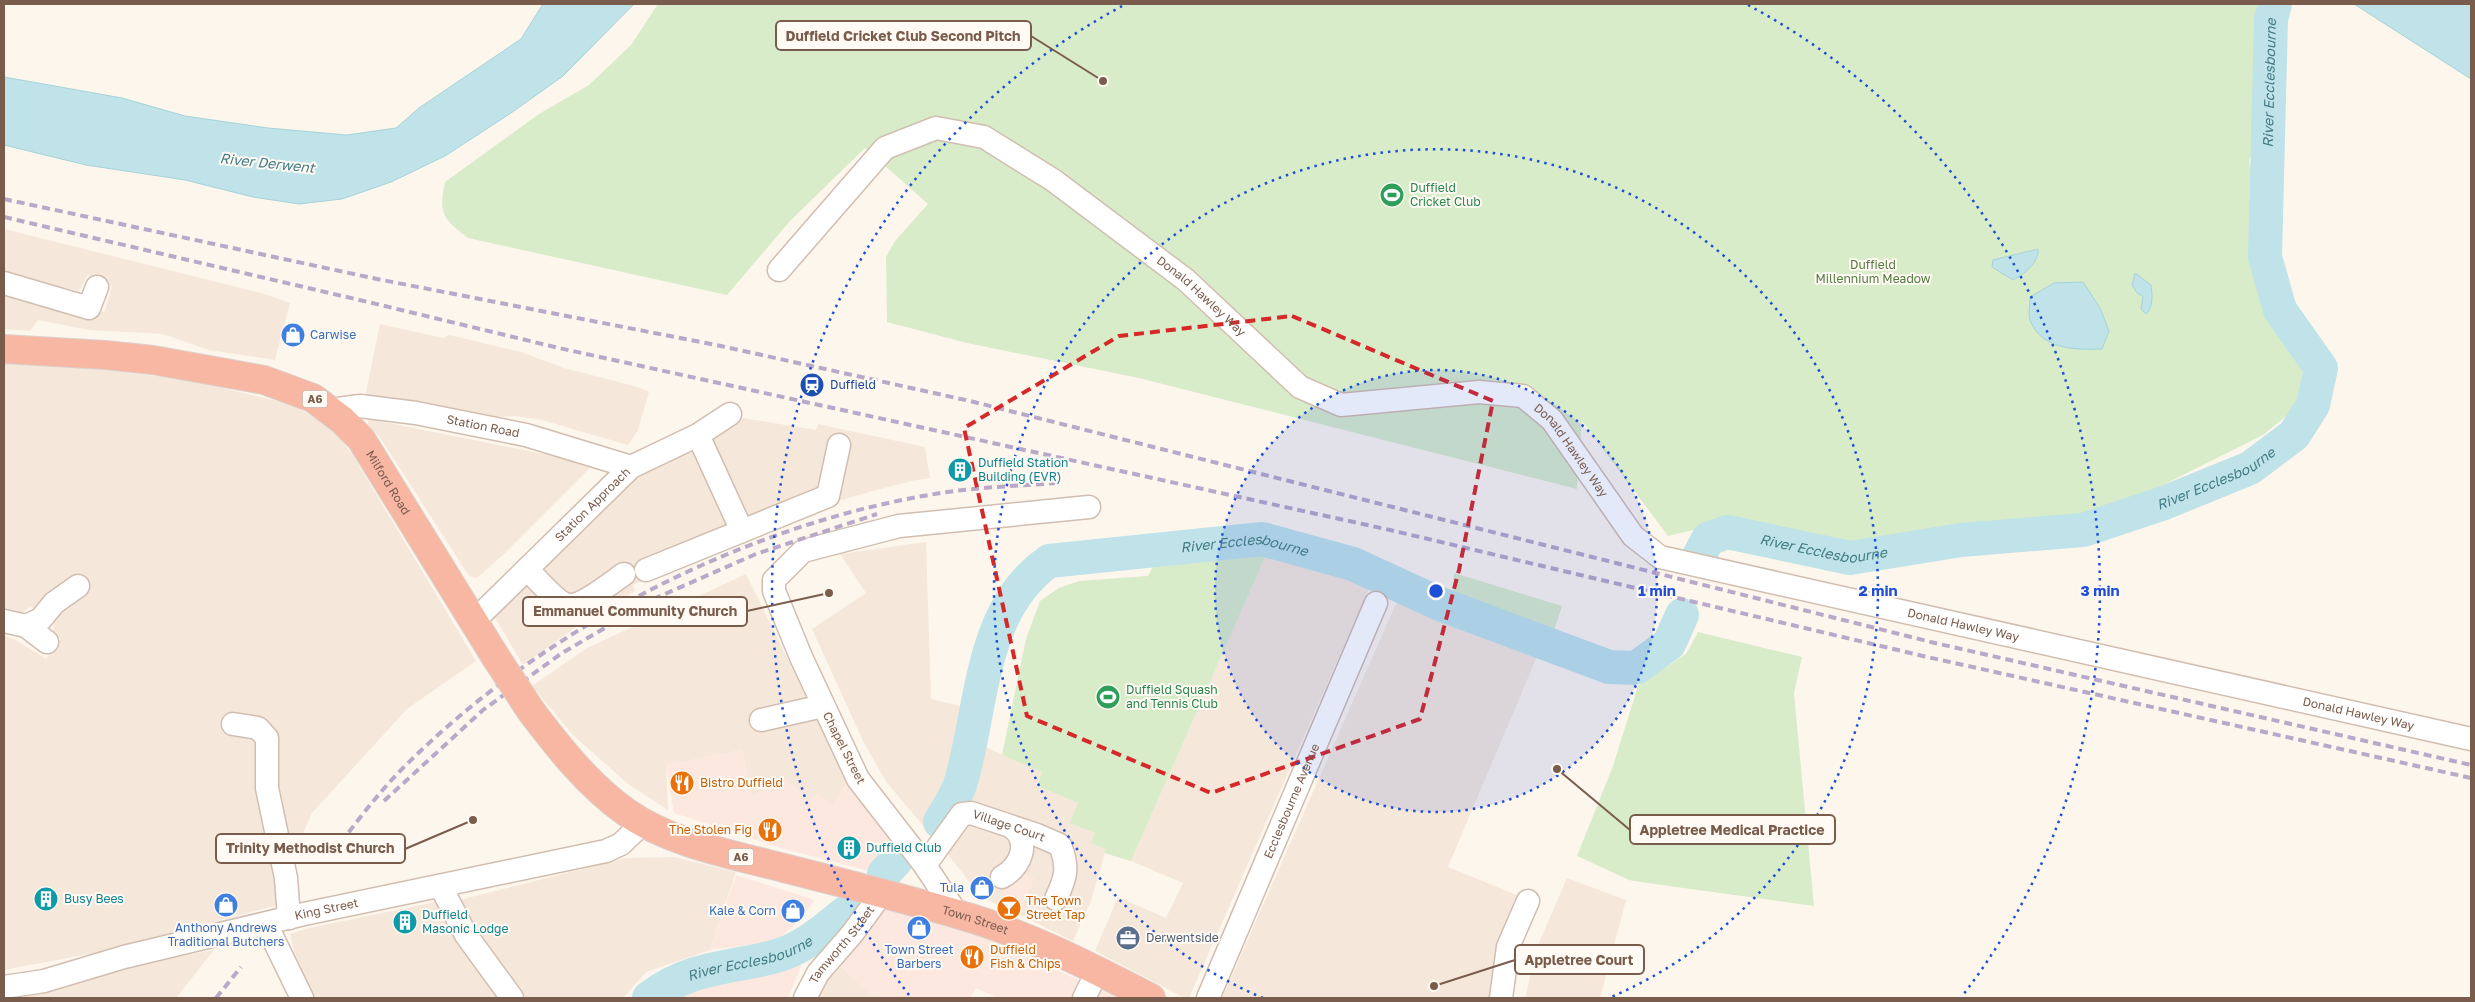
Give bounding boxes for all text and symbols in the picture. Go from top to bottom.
water label: River Ecclesbourne [2259,17,2279,148]
callout: Duffield Cricket Club Second Pitch [776,21,1031,50]
text: Duffield Cricket Club Second Pitch [785,27,1021,44]
water label: River Derwent [219,149,317,176]
place label: Duffield Cricket Club [1410,180,1481,209]
sports icon: Duffield Cricket Club [1379,182,1405,208]
street label: Donald Hawley Way [1154,253,1249,339]
park label: Duffield Millennium Meadow [1815,257,1931,286]
shop icon: Carwise [280,322,306,348]
place label: Carwise [310,327,356,342]
station icon: Duffield [799,372,825,398]
place label: Duffield [830,377,876,392]
road number: A6 [302,390,328,408]
street label: Donald Hawley Way [1531,400,1612,500]
street label: Station Road [445,411,521,441]
water label: River Ecclesbourne [2154,443,2279,513]
street label: Milford Road [363,447,414,517]
place label: Duffield Station Building (EVR) [978,455,1068,484]
building icon: Duffield Station Building (EVR) [947,457,973,483]
street label: Station Approach [551,464,633,545]
water label: River Ecclesbourne [1180,530,1311,559]
water label: River Ecclesbourne [1758,530,1889,566]
text: 1 min [1638,581,1676,599]
text: 2 min [1858,581,1898,599]
text: 3 min [2080,581,2120,599]
centre of rings [1427,582,1445,600]
callout: Emmanuel Community Church [523,597,747,626]
text: Emmanuel Community Church [533,602,737,619]
street label: Donald Hawley Way [1906,605,2021,644]
place label: Duffield Squash and Tennis Club [1126,682,1218,711]
sports icon: Duffield Squash and Tennis Club [1095,684,1121,710]
street label: Donald Hawley Way [2301,693,2416,733]
street label: Chapel Street [820,709,869,787]
street label: Ecclesbourne Avenue [1260,741,1322,861]
restaurant icon: Bistro Duffield [669,770,695,796]
place label: Bistro Duffield [700,775,783,790]
street label: Village Court [971,806,1048,845]
callout: Appletree Medical Practice [1630,815,1835,844]
restaurant icon: The Stolen Fig [757,817,783,843]
text: Appletree Medical Practice [1640,821,1824,838]
place label: The Stolen Fig [669,822,752,837]
callout: Trinity Methodist Church [216,834,405,863]
building icon: Duffield Club [836,835,862,861]
text: Trinity Methodist Church [226,839,394,856]
place label: Duffield Club [866,840,941,855]
road number: A6 [728,849,754,866]
shop icon: Tula [969,875,995,901]
place label: Tula [940,880,964,895]
building icon: Busy Bees [33,886,59,912]
place label: Busy Bees [64,891,124,906]
shop icon: Anthony Andrews Traditional Butchers [213,892,239,918]
place label: The Town Street Tap [1026,893,1085,922]
street label: King Street [293,895,360,923]
bar icon: The Town Street Tap [996,895,1022,921]
shop icon: Kale & Corn [780,898,806,924]
street label: Tamworth Street [806,902,877,986]
street label: Town Street [940,902,1011,938]
place label: Kale & Corn [709,903,776,918]
place label: Duffield Masonic Lodge [422,907,508,936]
building icon: Duffield Masonic Lodge [392,909,418,935]
shop icon: Town Street Barbers [906,915,932,941]
place label: Anthony Andrews Traditional Butchers [168,920,284,949]
office icon: Derwentside [1115,925,1141,951]
place label: Derwentside [1146,930,1219,945]
water label: River Ecclesbourne [685,932,816,984]
place label: Town Street Barbers [884,942,954,971]
place label: Duffield Fish & Chips [990,942,1061,971]
restaurant icon: Duffield Fish & Chips [959,944,985,970]
callout: Appletree Court [1515,945,1644,974]
text: Appletree Court [1525,951,1634,968]

